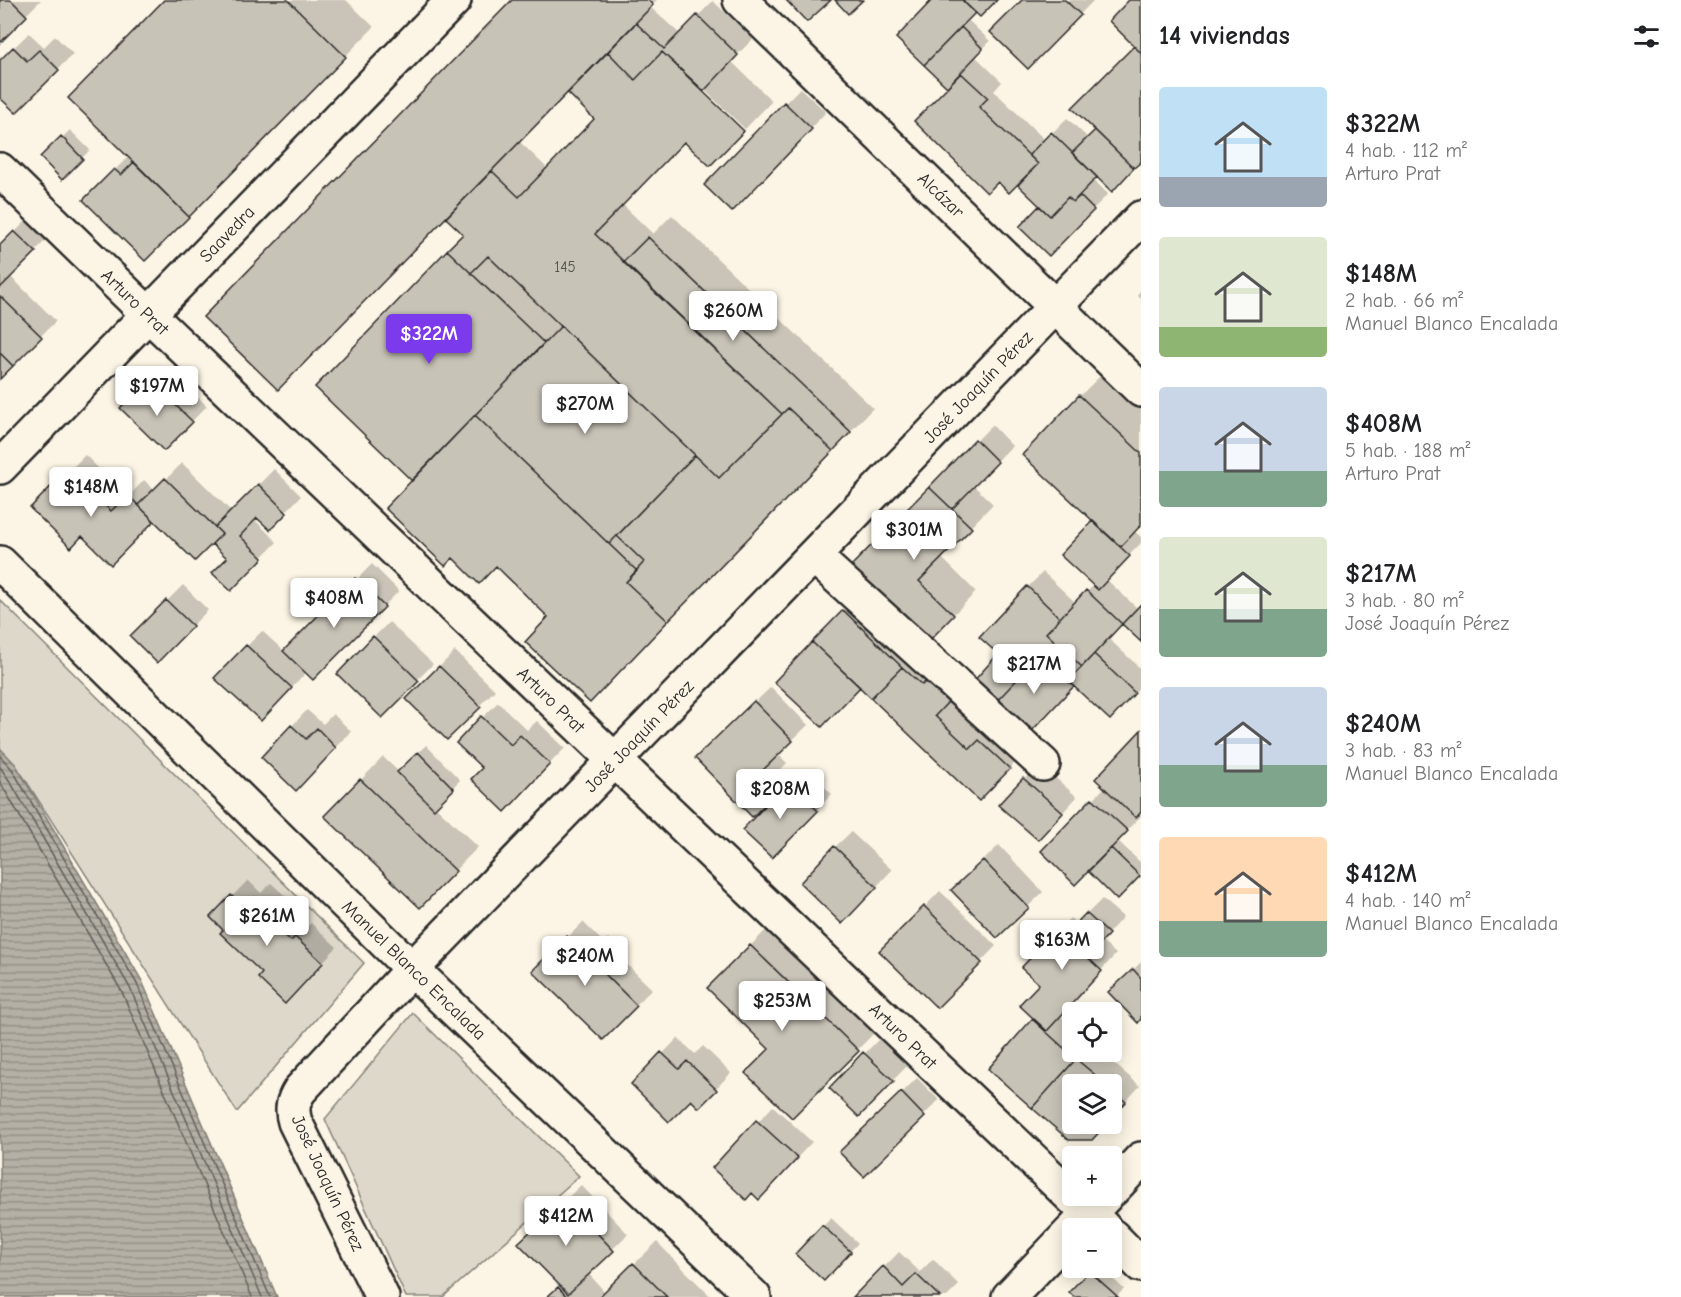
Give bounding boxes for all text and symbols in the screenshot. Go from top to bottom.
icon: filters [1630,20,1663,53]
text: 14 viviendas [1159,21,1290,51]
text: $322M [1345,109,1420,139]
icon: home [1207,111,1279,183]
text: 4 hab. · 112 m² [1345,139,1467,162]
text: Arturo Prat [1345,162,1440,185]
street label: Alcázar [913,168,969,223]
street label: Saavedra [195,202,259,267]
house number: 145 [554,258,576,276]
text: $148M [1345,259,1417,289]
icon: home [1207,261,1279,333]
street label: Arturo Prat [97,265,173,340]
text: 2 hab. · 66 m² [1345,289,1463,312]
pin: $260M [691,291,775,342]
text: $260M [703,299,763,322]
text: Manuel Blanco Encalada [1345,312,1558,335]
pin: $322M [387,314,471,365]
text: $322M [400,322,458,345]
street label: José Joaquín Pérez [920,327,1037,448]
pin: $197M [115,366,199,417]
text: $197M [129,374,185,397]
pin: $270M [543,384,627,435]
text: $270M [556,392,614,415]
text: $408M [1345,409,1422,439]
icon: home [1207,411,1279,483]
text: 5 hab. · 188 m² [1345,439,1470,462]
text: Arturo Prat [1345,462,1440,485]
pin: $148M [49,467,133,518]
text: $148M [63,475,119,498]
pin: $301M [872,510,956,561]
text: $301M [885,518,943,541]
text: $217M [1345,559,1416,589]
icon: home [1207,561,1279,633]
pin: $408M [292,578,376,629]
text: $408M [304,586,364,609]
text: 3 hab. · 80 m² [1345,589,1464,612]
text: José Joaquín Pérez [1345,612,1509,635]
pin: $217M [992,644,1076,695]
text: $217M [1007,652,1061,675]
street label: Arturo Prat [513,663,589,738]
street label: José Joaquín Pérez [581,676,698,797]
text: $240M [1345,709,1421,739]
icon: home [1207,711,1279,783]
text: 3 hab. · 83 m² [1345,739,1462,762]
text: Manuel Blanco Encalada [1345,762,1558,785]
pin: $208M [738,769,822,820]
text: $208M [750,777,810,800]
text: $412M [1345,859,1417,889]
icon: home [1207,861,1279,933]
text: 4 hab. · 140 m² [1345,889,1470,912]
pin: $261M [225,896,309,947]
street label: Manuel Blanco Encalada [337,896,490,1045]
text: $261M [239,904,295,927]
text: Manuel Blanco Encalada [1345,912,1558,935]
pin: $163M [1020,920,1104,971]
text: $163M [1034,928,1090,951]
pin: $240M [543,936,627,987]
text: $240M [556,944,614,967]
pin: $253M [740,981,824,1032]
text: $253M [753,989,811,1012]
street label: Arturo Prat [865,999,941,1074]
map controls [1062,1002,1122,1278]
button: locate [1062,1002,1122,1062]
button: layers [1062,1074,1122,1134]
street label: José Joaquín Pérez [287,1112,368,1255]
button: + [1062,1146,1122,1206]
pin: $412M [524,1196,608,1247]
text: $412M [538,1204,594,1227]
button: − [1062,1218,1122,1278]

